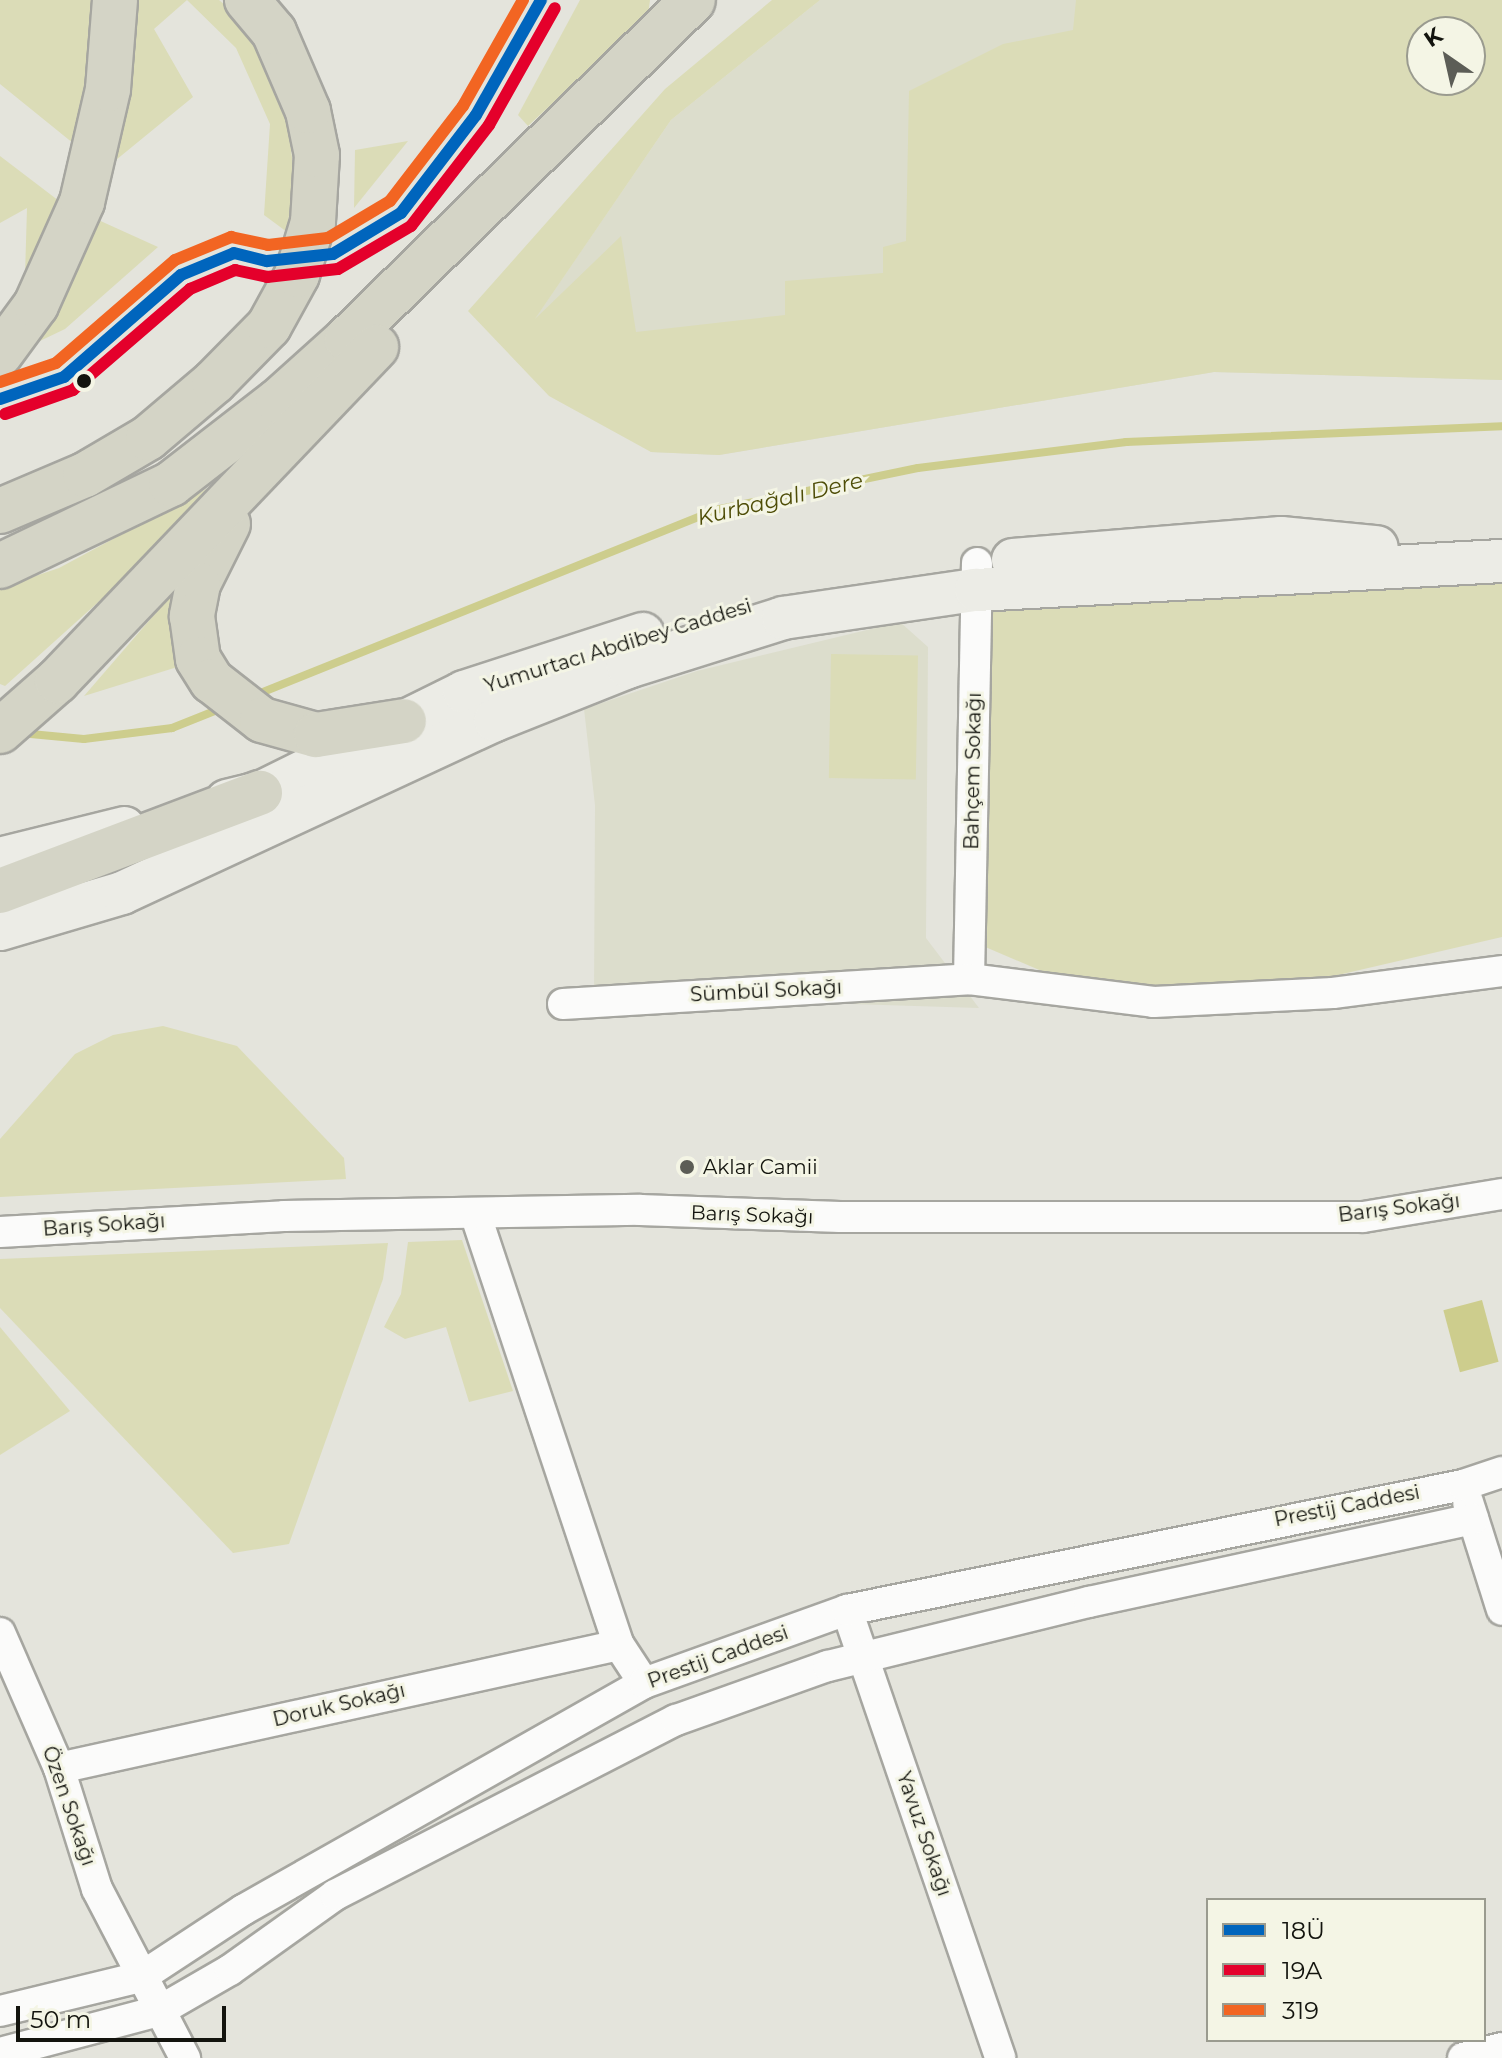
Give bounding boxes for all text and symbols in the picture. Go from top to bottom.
north arrow [1406,16,1486,96]
text: K [1419,22,1448,53]
unlabelled marker [76,373,92,389]
water label: Kurbağalı Dere [695,467,865,531]
street label: Yumurtacı Abdibey Caddesi [481,594,755,698]
street label: Bahçem Sokağı [960,692,986,850]
street label: Sümbül Sokağı [689,975,843,1007]
place label: Aklar Camii [703,1155,818,1179]
marker: Aklar Camii [678,1158,696,1176]
street label: Barış Sokağı [1337,1189,1461,1227]
street label: Barış Sokağı [690,1201,814,1229]
street label: Barış Sokağı [42,1209,166,1241]
street label: Prestij Caddesi [1272,1480,1422,1532]
street label: Prestij Caddesi [644,1620,792,1694]
street label: Doruk Sokağı [270,1678,408,1732]
street label: Özen Sokağı [37,1743,101,1869]
street label: Yavuz Sokağı [891,1769,957,1899]
legend [1206,1898,1486,2042]
text: 18Ü [1282,1916,1325,1945]
text: 19A [1282,1956,1322,1985]
scale bar [20,1990,230,2040]
text: 319 [1282,1996,1319,2025]
text: 50 m [30,2005,91,2034]

